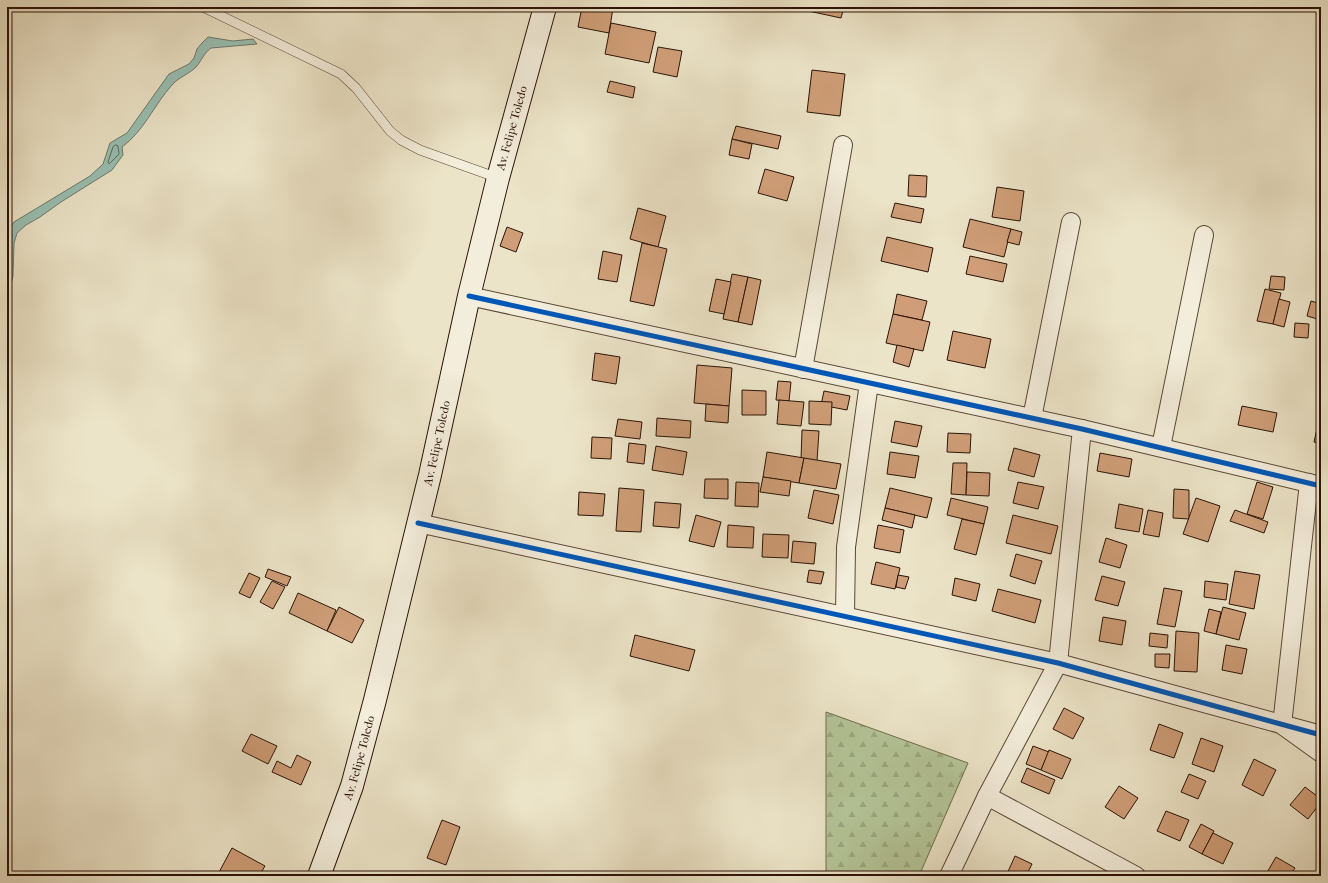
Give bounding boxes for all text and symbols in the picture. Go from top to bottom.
street label: Av. Felipe Toledo [493,84,530,173]
street label: Av. Felipe Toledo [420,399,453,488]
street label: Av. Felipe Toledo [340,714,378,803]

